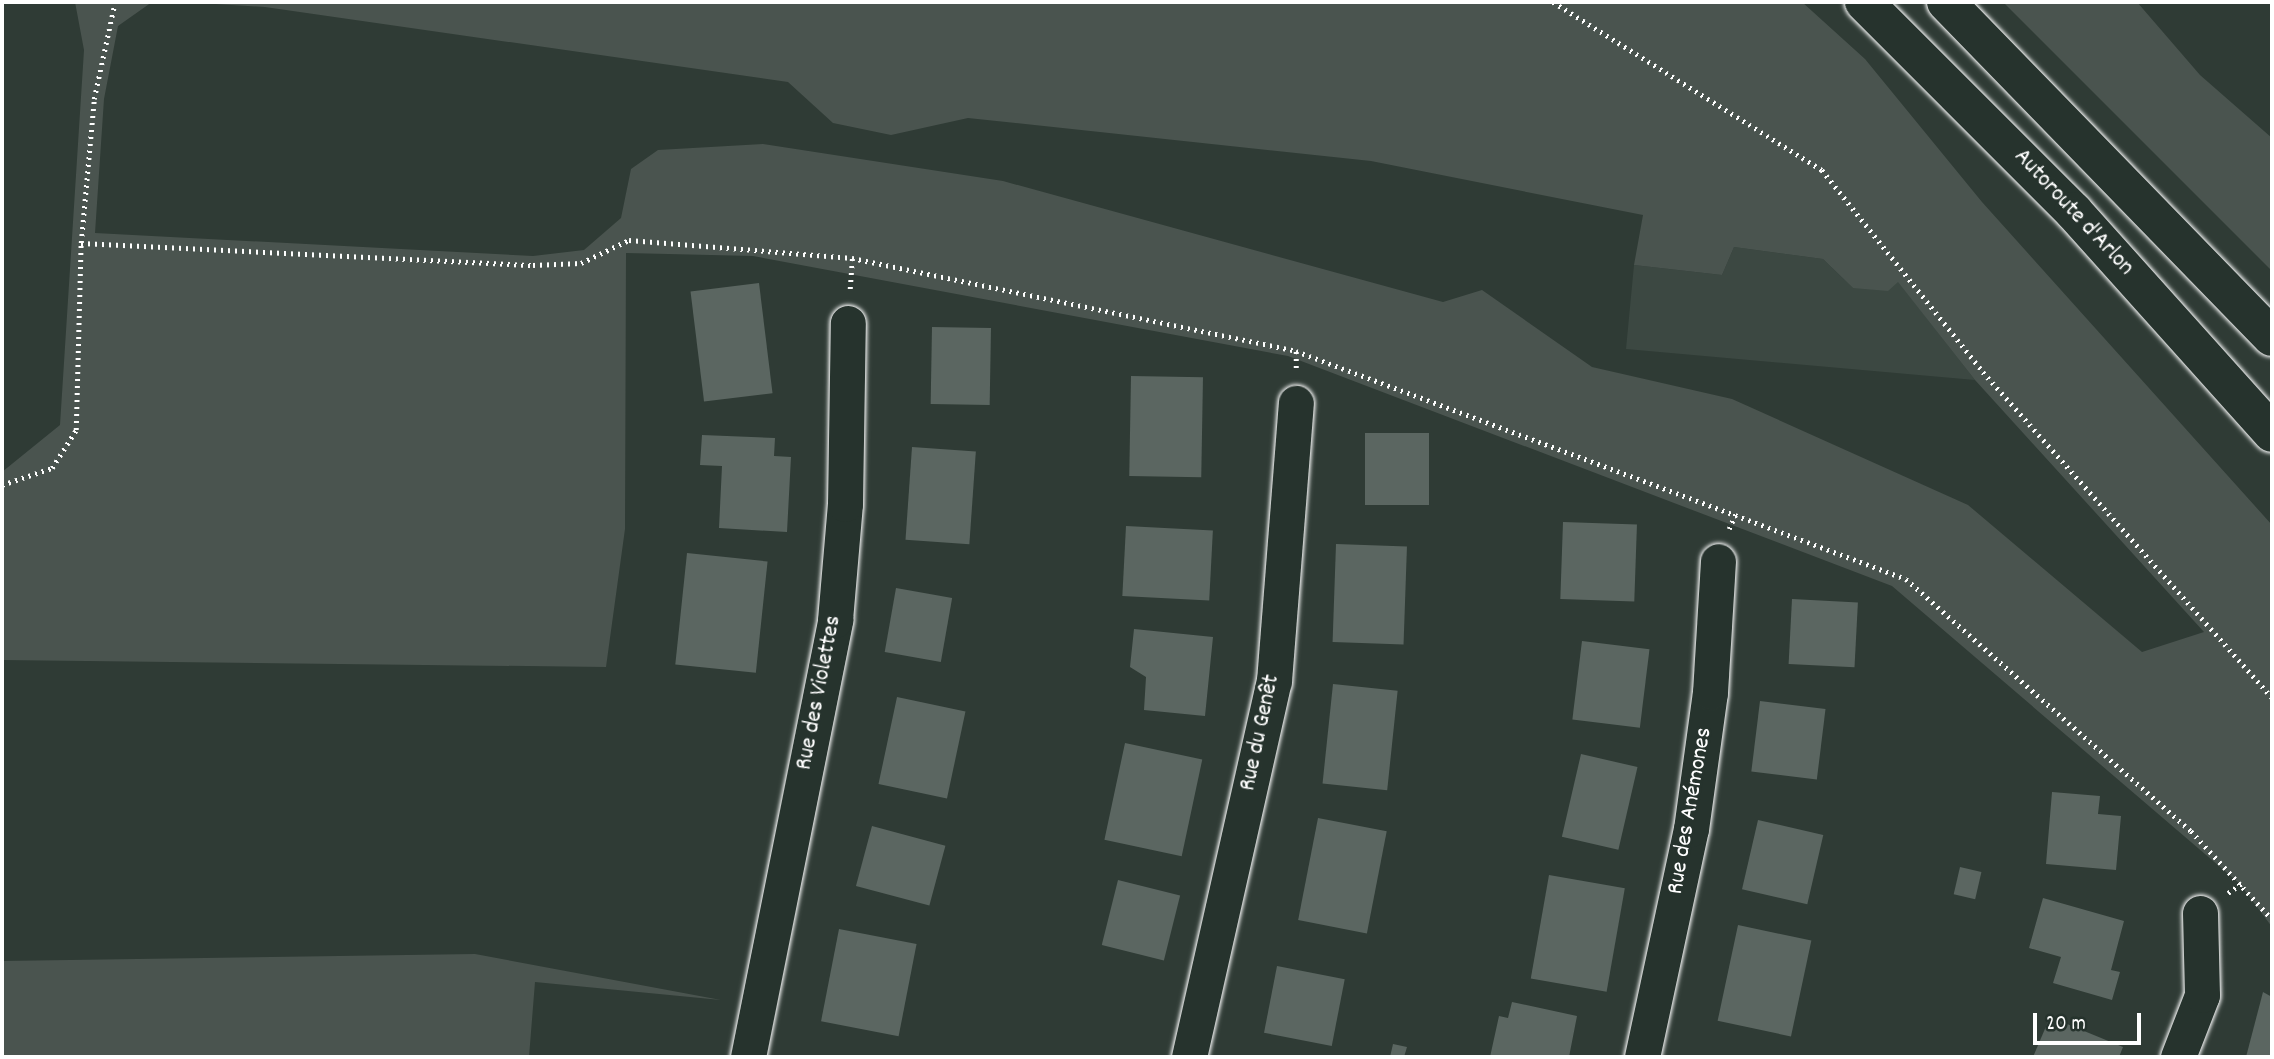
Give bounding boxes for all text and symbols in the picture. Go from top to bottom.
street label: Autoroute d'Arlon [2007,143,2139,283]
street label: Rue des Violettes [791,613,849,773]
street label: Rue du Genêt [1235,672,1287,794]
street label: Rue des Anémones [1662,725,1720,897]
scale bar [2036,1000,2144,1044]
text: 20 m [2046,1010,2086,1040]

